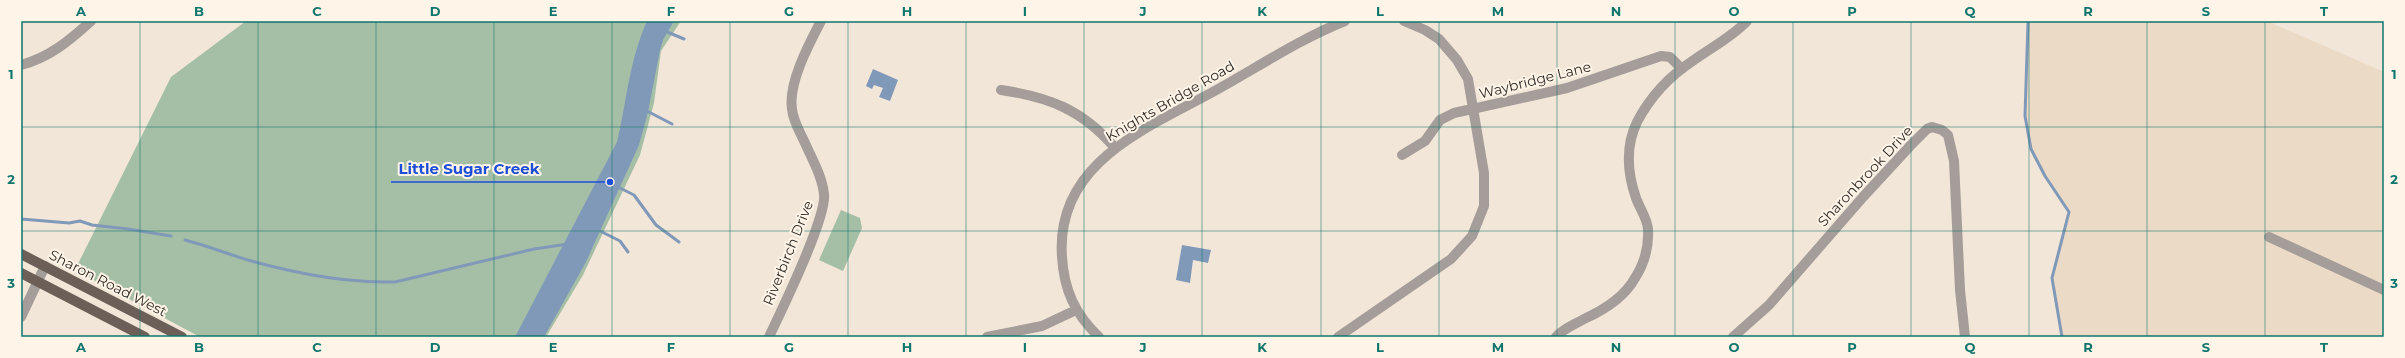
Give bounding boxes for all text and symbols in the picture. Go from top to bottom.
text: A [75,3,87,19]
text: B [194,3,204,19]
text: C [312,3,322,19]
text: D [430,3,441,19]
text: E [549,3,558,19]
text: F [667,3,675,19]
text: G [784,3,794,19]
text: H [902,3,912,19]
text: I [1023,3,1027,19]
text: J [1138,3,1147,19]
text: K [1257,3,1267,19]
text: L [1376,3,1384,19]
text: M [1492,3,1504,19]
text: N [1611,3,1621,19]
text: O [1729,3,1740,19]
text: P [1847,3,1857,19]
text: Q [1965,3,1976,19]
text: R [2083,3,2093,19]
text: S [2202,3,2210,19]
text: T [2320,3,2328,19]
street label: Knights Bridge Road [1102,57,1238,145]
street label: Waybridge Lane [1477,57,1593,103]
text: 1 [8,66,14,82]
text: 1 [2391,66,2397,82]
street label: Sharonbrook Drive [1814,122,1916,230]
callout: Little Sugar Creek [391,155,548,182]
text: Little Sugar Creek [399,159,540,178]
text: 2 [7,171,15,187]
text: 2 [2390,171,2398,187]
street label: Riverbirch Drive [759,198,817,308]
street label: Sharon Road West [46,246,170,321]
text: 3 [6,275,15,291]
text: 3 [2389,275,2398,291]
text: A [75,339,87,355]
text: B [194,339,204,355]
text: C [312,339,322,355]
text: D [430,339,441,355]
text: E [549,339,558,355]
text: F [667,339,675,355]
text: G [784,339,794,355]
text: H [902,339,912,355]
text: I [1023,339,1027,355]
text: J [1138,339,1147,355]
text: K [1257,339,1267,355]
text: L [1376,339,1384,355]
text: M [1492,339,1504,355]
text: N [1611,339,1621,355]
text: O [1729,339,1740,355]
text: P [1847,339,1857,355]
text: Q [1965,339,1976,355]
text: R [2083,339,2093,355]
text: S [2202,339,2210,355]
text: T [2320,339,2328,355]

